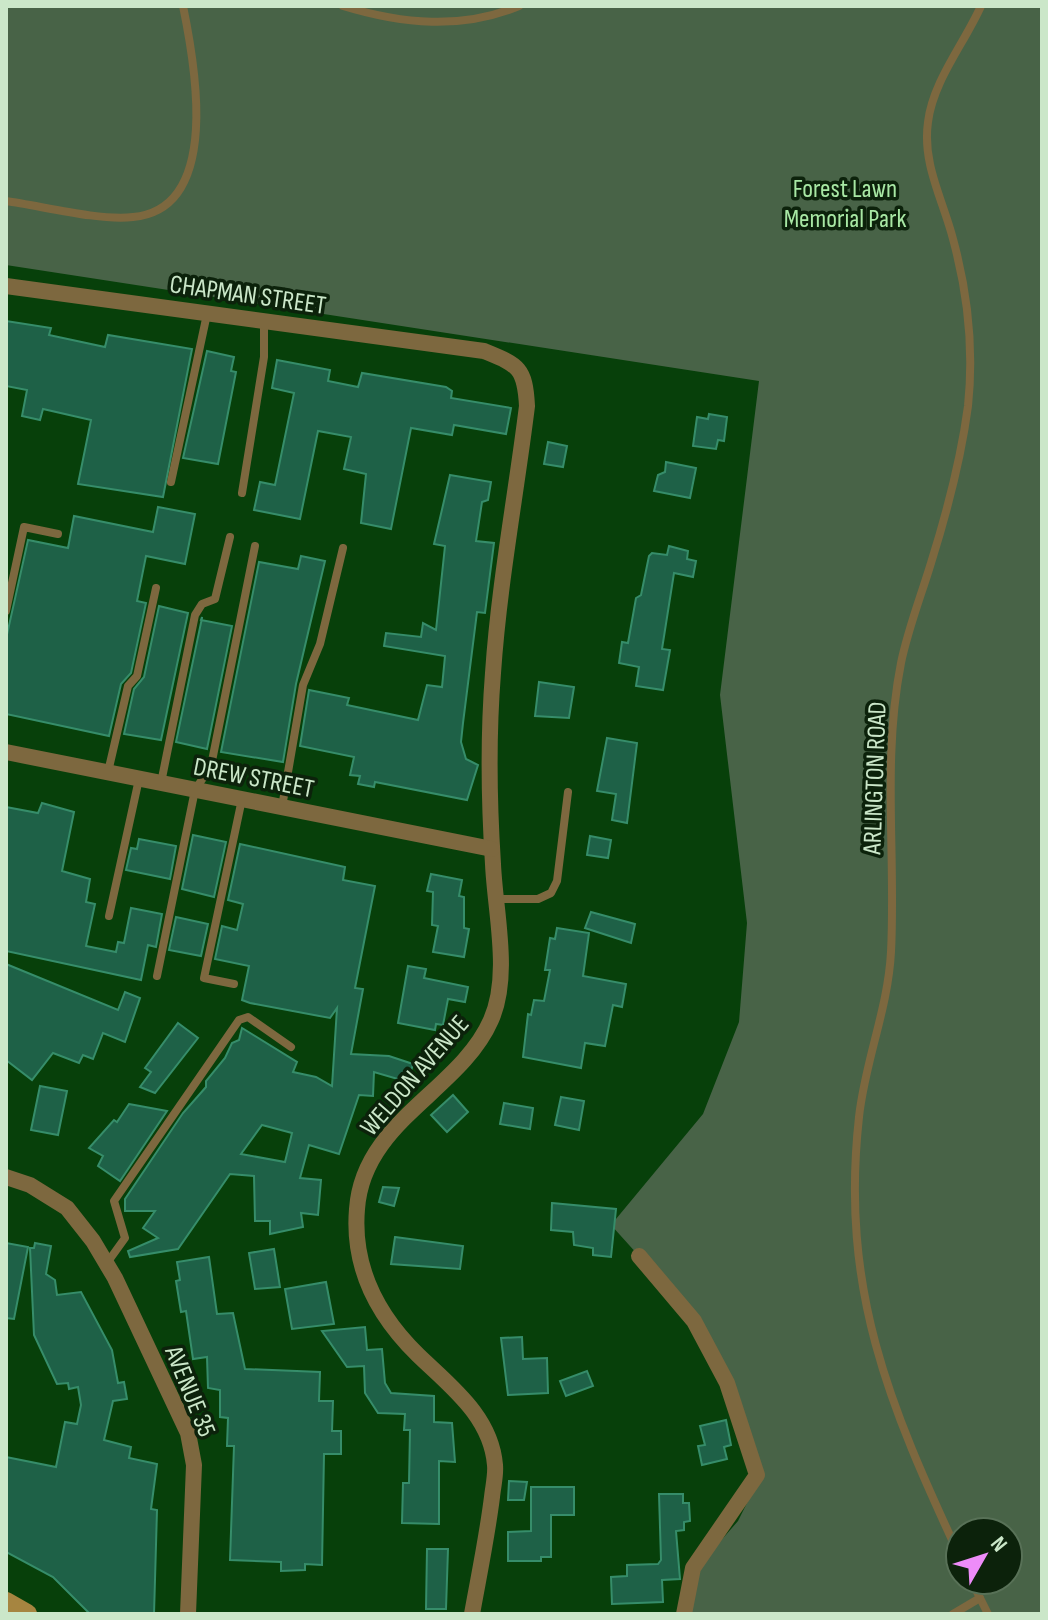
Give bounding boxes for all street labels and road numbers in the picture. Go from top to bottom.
street label: CHAPMAN STREET [168,269,328,322]
street label: ARLINGTON ROAD [857,701,894,856]
street label: DREW STREET [191,752,317,805]
street label: WELDON AVENUE [354,1009,476,1143]
street label: AVENUE 35 [157,1341,222,1441]

